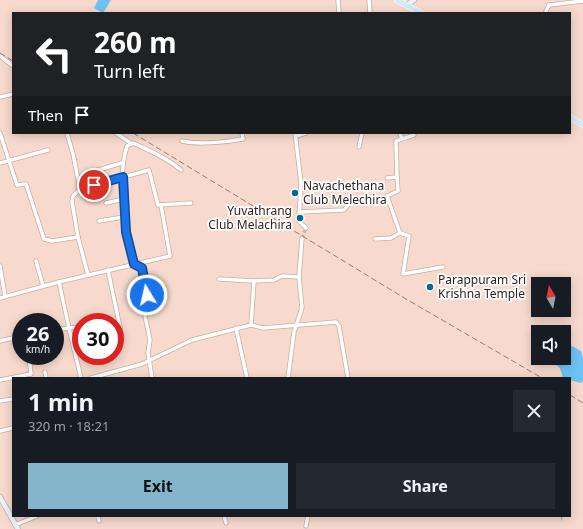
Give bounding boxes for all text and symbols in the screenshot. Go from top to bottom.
text: 260 m [94,23,177,61]
icon: left [28,28,80,80]
text: Turn left [94,59,165,83]
icon: arrive [71,104,93,126]
text: Then [28,105,63,125]
pin [77,168,111,202]
icon: arrive [83,174,105,196]
place label: Navachethana Club Melechira [303,177,387,208]
marker: Navachethana Club Melechira [290,188,300,198]
place label: Yuvathrang Club Melachira [208,202,292,233]
marker: Yuvathrang Club Melachira [295,213,305,223]
place label: Parappuram Sri Krishna Temple [438,271,526,302]
position arrow [126,274,168,316]
north arrow [531,277,571,317]
map controls [531,277,571,365]
marker: Parappuram Sri Krishna Temple [425,282,435,292]
speed limit sign: 30 [72,313,124,365]
text: 26 [27,320,49,347]
button: sound [531,325,571,365]
text: km/h [26,342,50,356]
text: 1 min [28,385,94,418]
button: close [513,390,555,432]
text: 320 m · 18:21 [28,417,109,435]
button: Exit [28,463,288,509]
button: Share [296,463,555,509]

